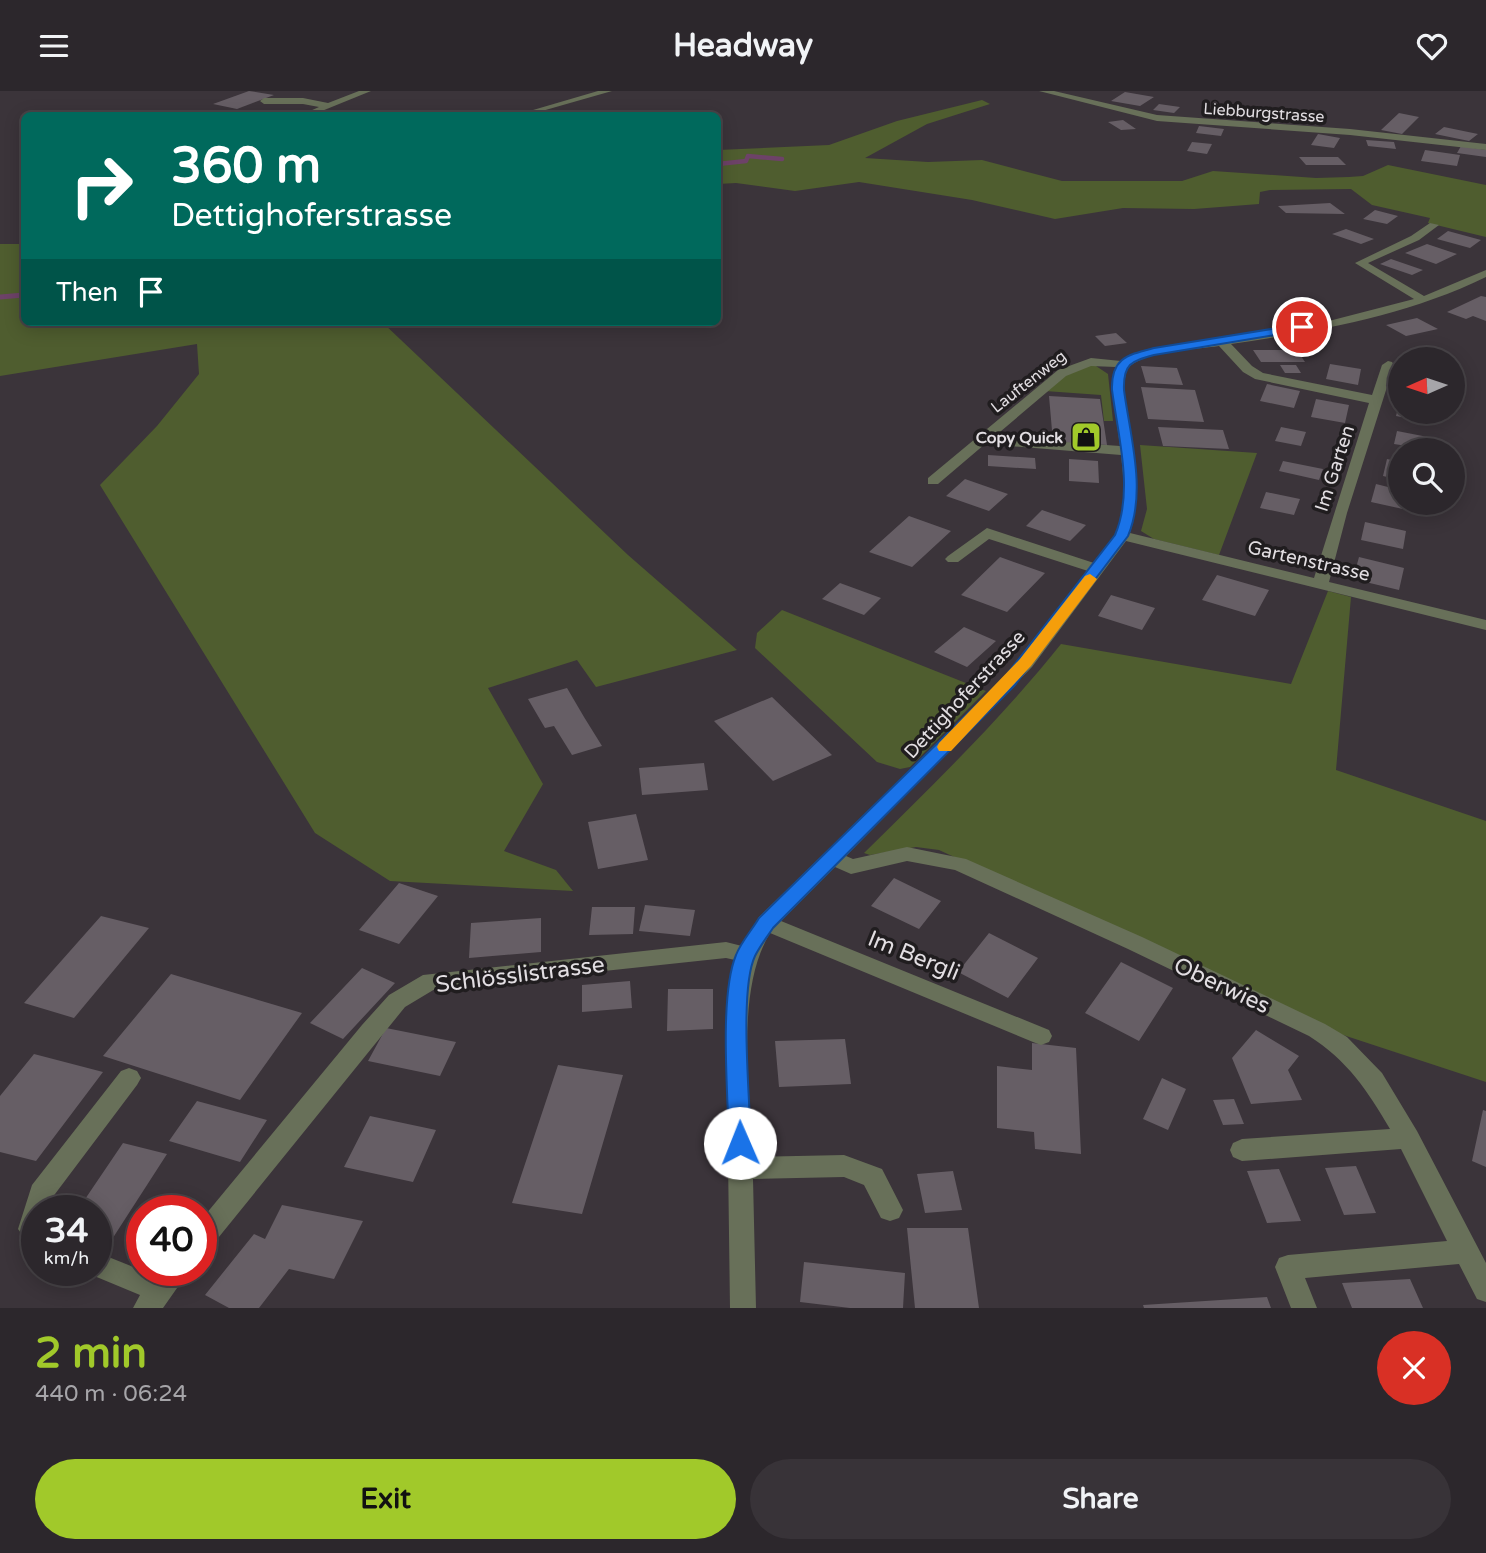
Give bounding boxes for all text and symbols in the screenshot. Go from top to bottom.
icon: menu [35,27,73,65]
text: Headway [673,27,813,65]
icon: heart [1413,27,1451,65]
street label: Liebburgstrasse [1203,99,1325,127]
text: 360 m [171,137,321,196]
icon: right [56,140,147,231]
text: Dettighoferstrasse [171,197,452,235]
icon: arrive [132,273,170,311]
text: Then [56,277,118,308]
pin [1272,297,1332,357]
icon: arrive [1283,308,1321,346]
street label: Lauftenweg [987,346,1070,417]
north arrow [1388,347,1465,423]
map controls [1388,347,1465,515]
shop icon: Copy Quick [1069,420,1103,454]
street label: Im Garten [1311,422,1359,514]
place label: Copy Quick [976,428,1063,448]
button: search [1388,438,1465,515]
street label: Gartenstrasse [1245,536,1372,586]
street label: Dettighoferstrasse [900,626,1030,763]
street label: Im Bergli [864,925,964,987]
street label: Schlösslistrasse [434,951,606,999]
street label: Oberwies [1169,951,1274,1020]
position arrow [703,1106,777,1180]
speed limit sign: 40 [126,1195,217,1286]
text: 34 [45,1210,88,1252]
text: km/h [44,1247,89,1269]
text: 2 min [35,1328,147,1379]
button: close [1377,1331,1451,1405]
text: 440 m · 06:24 [35,1380,187,1408]
button: Exit [35,1459,736,1539]
button: Share [750,1459,1451,1539]

